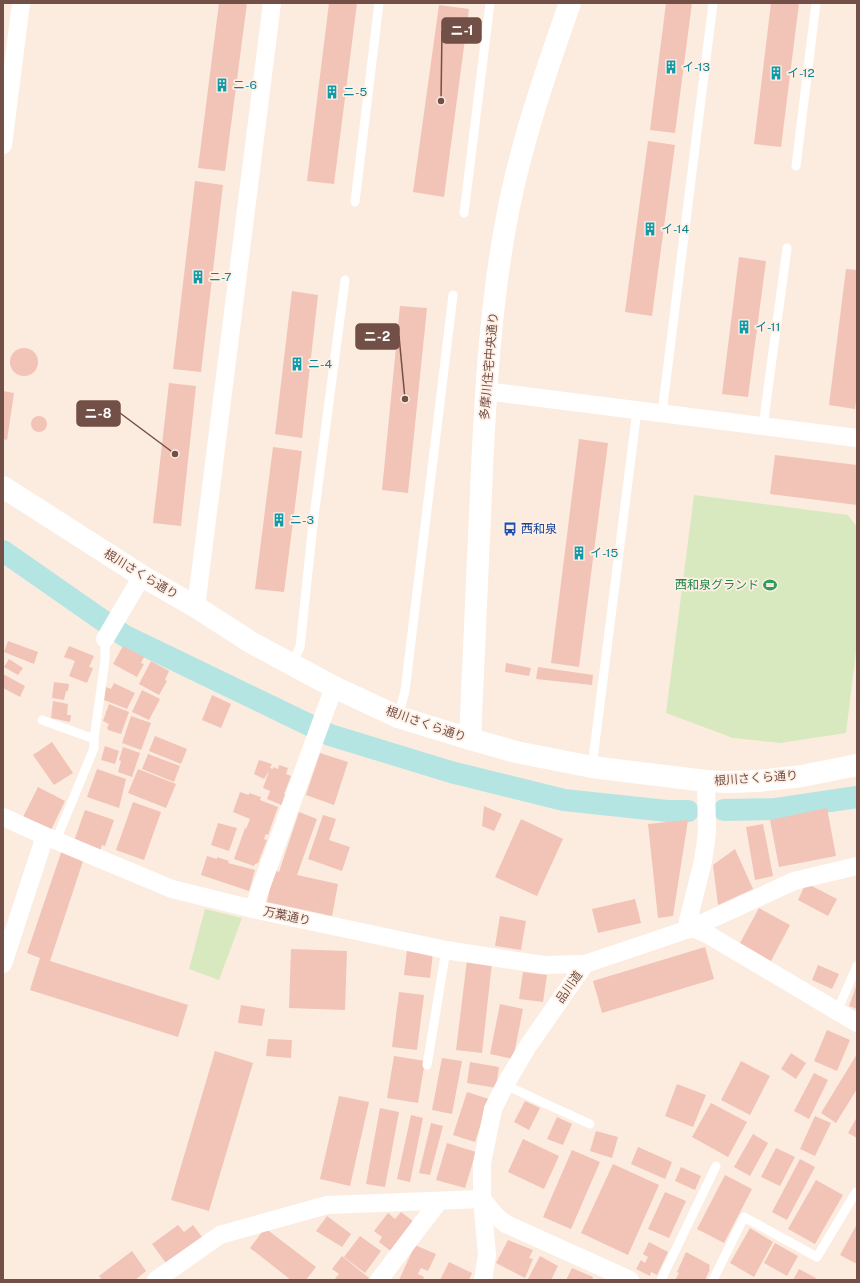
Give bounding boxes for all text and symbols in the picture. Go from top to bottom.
callout: ニ-1 [442,18,481,43]
text: ニ-1 [451,23,473,38]
building icon: イ-13 [663,59,679,75]
place label: イ-13 [682,60,710,74]
building icon: イ-12 [768,65,784,81]
place label: イ-12 [787,66,815,80]
building icon: ニ-6 [214,77,230,93]
place label: ニ-6 [233,78,257,92]
building icon: ニ-5 [324,84,340,100]
place label: ニ-5 [343,85,368,99]
building icon: イ-14 [642,221,658,237]
place label: イ-14 [661,222,690,236]
building icon: ニ-7 [190,269,206,285]
place label: ニ-7 [209,270,231,284]
street label: 多摩川住宅中央通り [477,312,501,420]
building icon: イ-11 [736,319,752,335]
place label: イ-11 [755,320,780,334]
callout: ニ-2 [356,324,399,349]
text: ニ-2 [364,329,390,344]
building icon: ニ-4 [289,356,305,372]
place label: ニ-4 [308,357,333,371]
callout: ニ-8 [77,401,120,426]
text: ニ-8 [85,406,112,421]
building icon: ニ-3 [271,512,287,528]
place label: ニ-3 [290,513,314,527]
bus stop icon: 西和泉 [502,521,518,537]
place label: 西和泉 [521,522,557,536]
building icon: イ-15 [571,545,587,561]
street label: 根川さくら通り [101,546,181,602]
place label: イ-15 [590,546,619,560]
sports icon: 西和泉グランド [762,577,778,593]
place label: 西和泉グランド [675,578,759,592]
street label: 根川さくら通り [384,704,468,744]
street label: 根川さくら通り [714,768,798,788]
street label: 万葉通り [262,904,312,928]
street label: 品川道 [553,968,585,1006]

